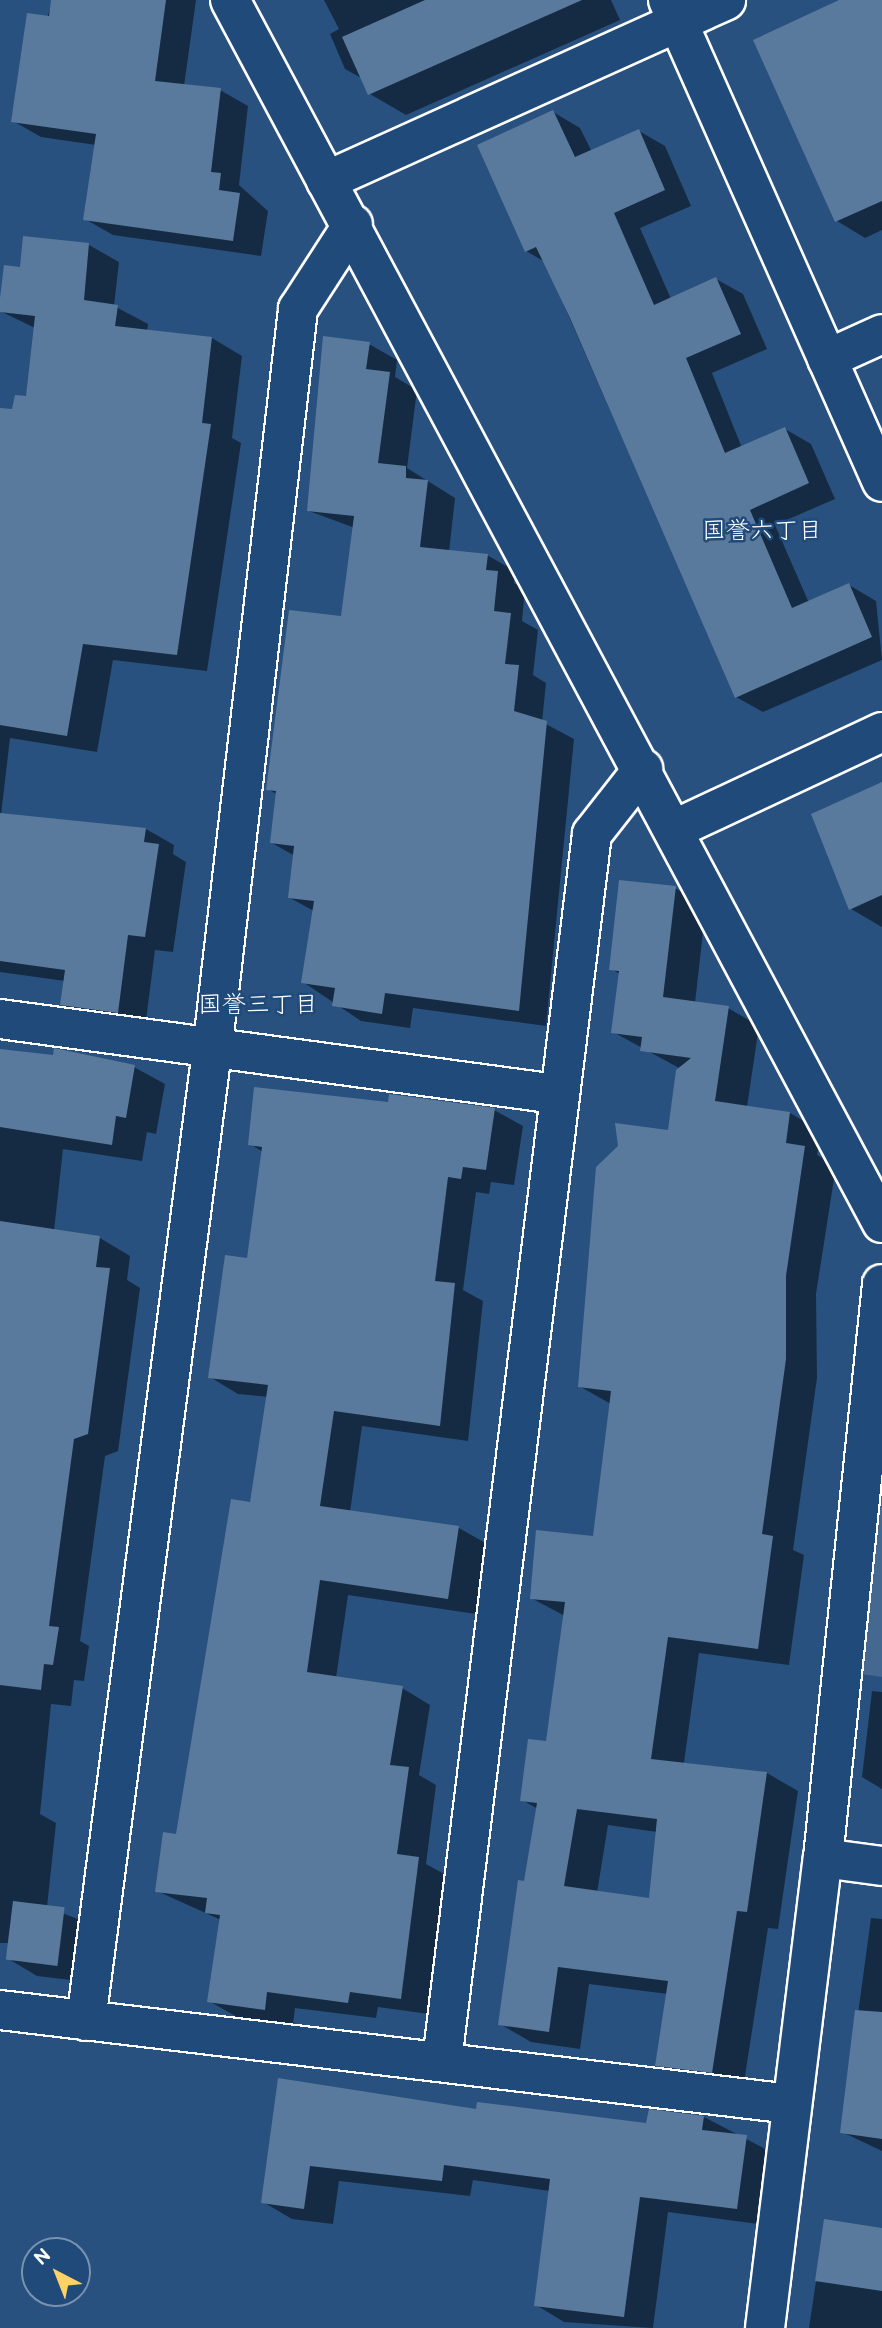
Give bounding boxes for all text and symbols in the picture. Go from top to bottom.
district label: 国誉六丁目 [702,517,822,545]
district label: 国誉三丁目 [198,991,318,1019]
north arrow [21,2237,91,2307]
text: N [30,2244,56,2271]

